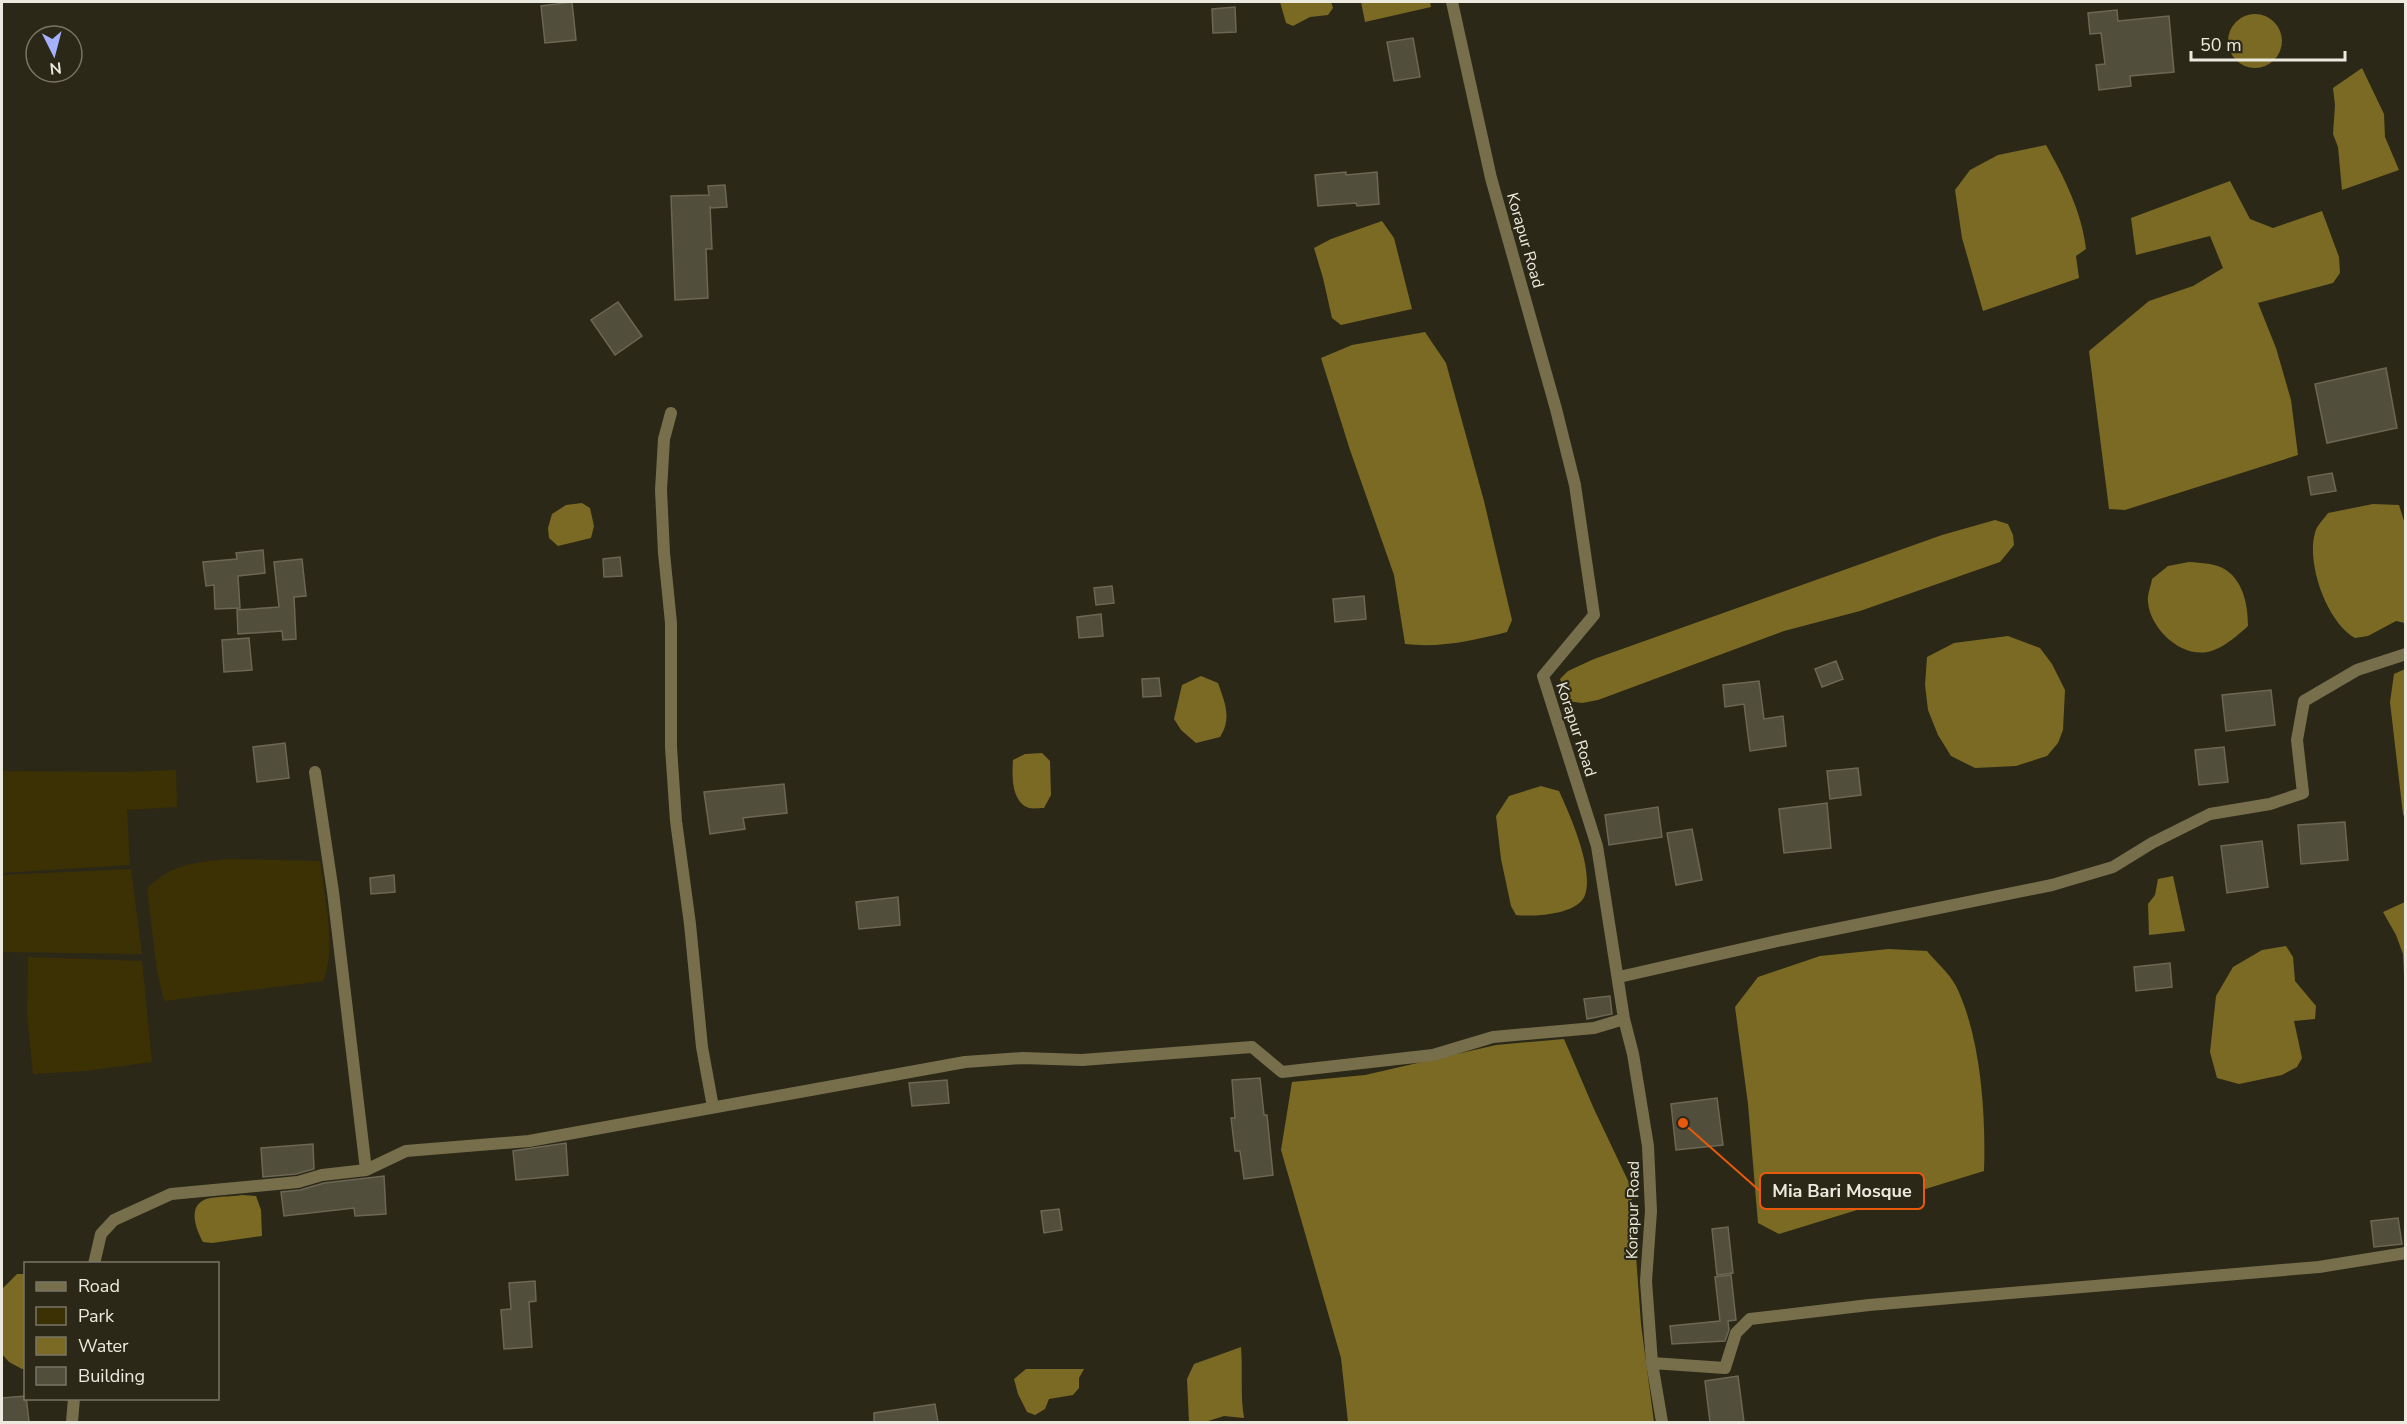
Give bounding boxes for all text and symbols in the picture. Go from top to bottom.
north arrow [24,24,84,84]
scale bar [2191,24,2346,62]
text: 50 m [2200,33,2242,57]
text: N [48,56,63,79]
street label: Korapur Road [1501,190,1549,291]
street label: Korapur Road [1550,679,1602,779]
street label: Korapur Road [1621,1161,1645,1259]
callout: Mia Bari Mosque [1760,1173,1924,1209]
text: Mia Bari Mosque [1772,1179,1912,1203]
legend [24,1262,219,1400]
text: Road [78,1274,120,1298]
text: Park [78,1304,115,1328]
text: Water [78,1334,129,1358]
text: Building [78,1364,145,1388]

